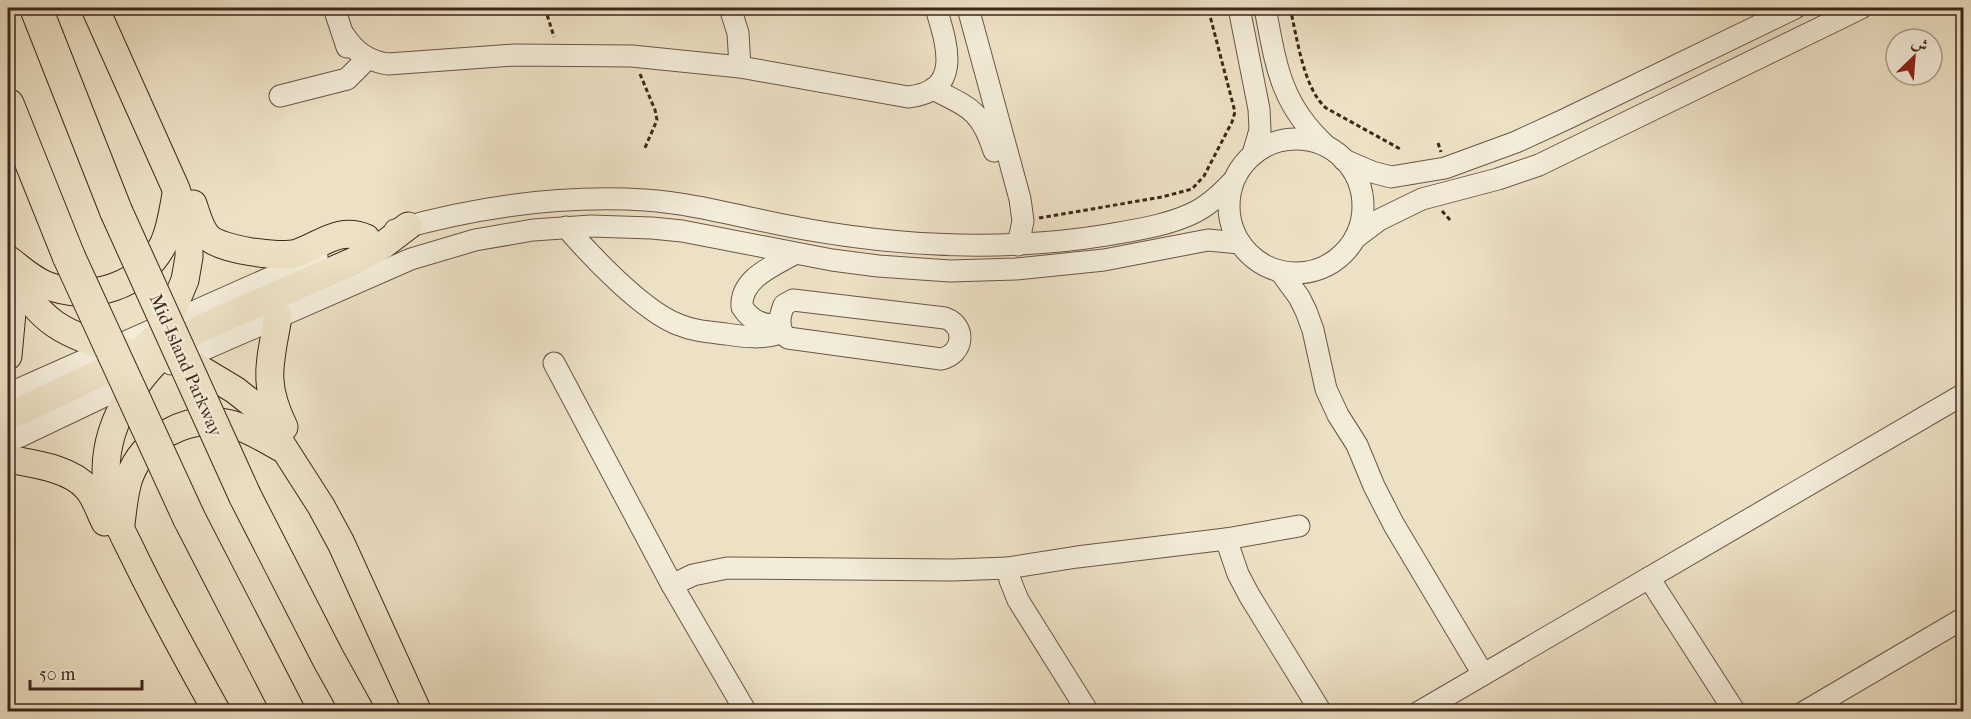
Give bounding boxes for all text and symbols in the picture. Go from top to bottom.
north arrow [1884,27,1944,87]
text: ش [1909,32,1931,56]
street label: Mid-Island Parkway [145,291,227,441]
scale bar [30,653,142,691]
text: 50 m [39,664,76,685]

